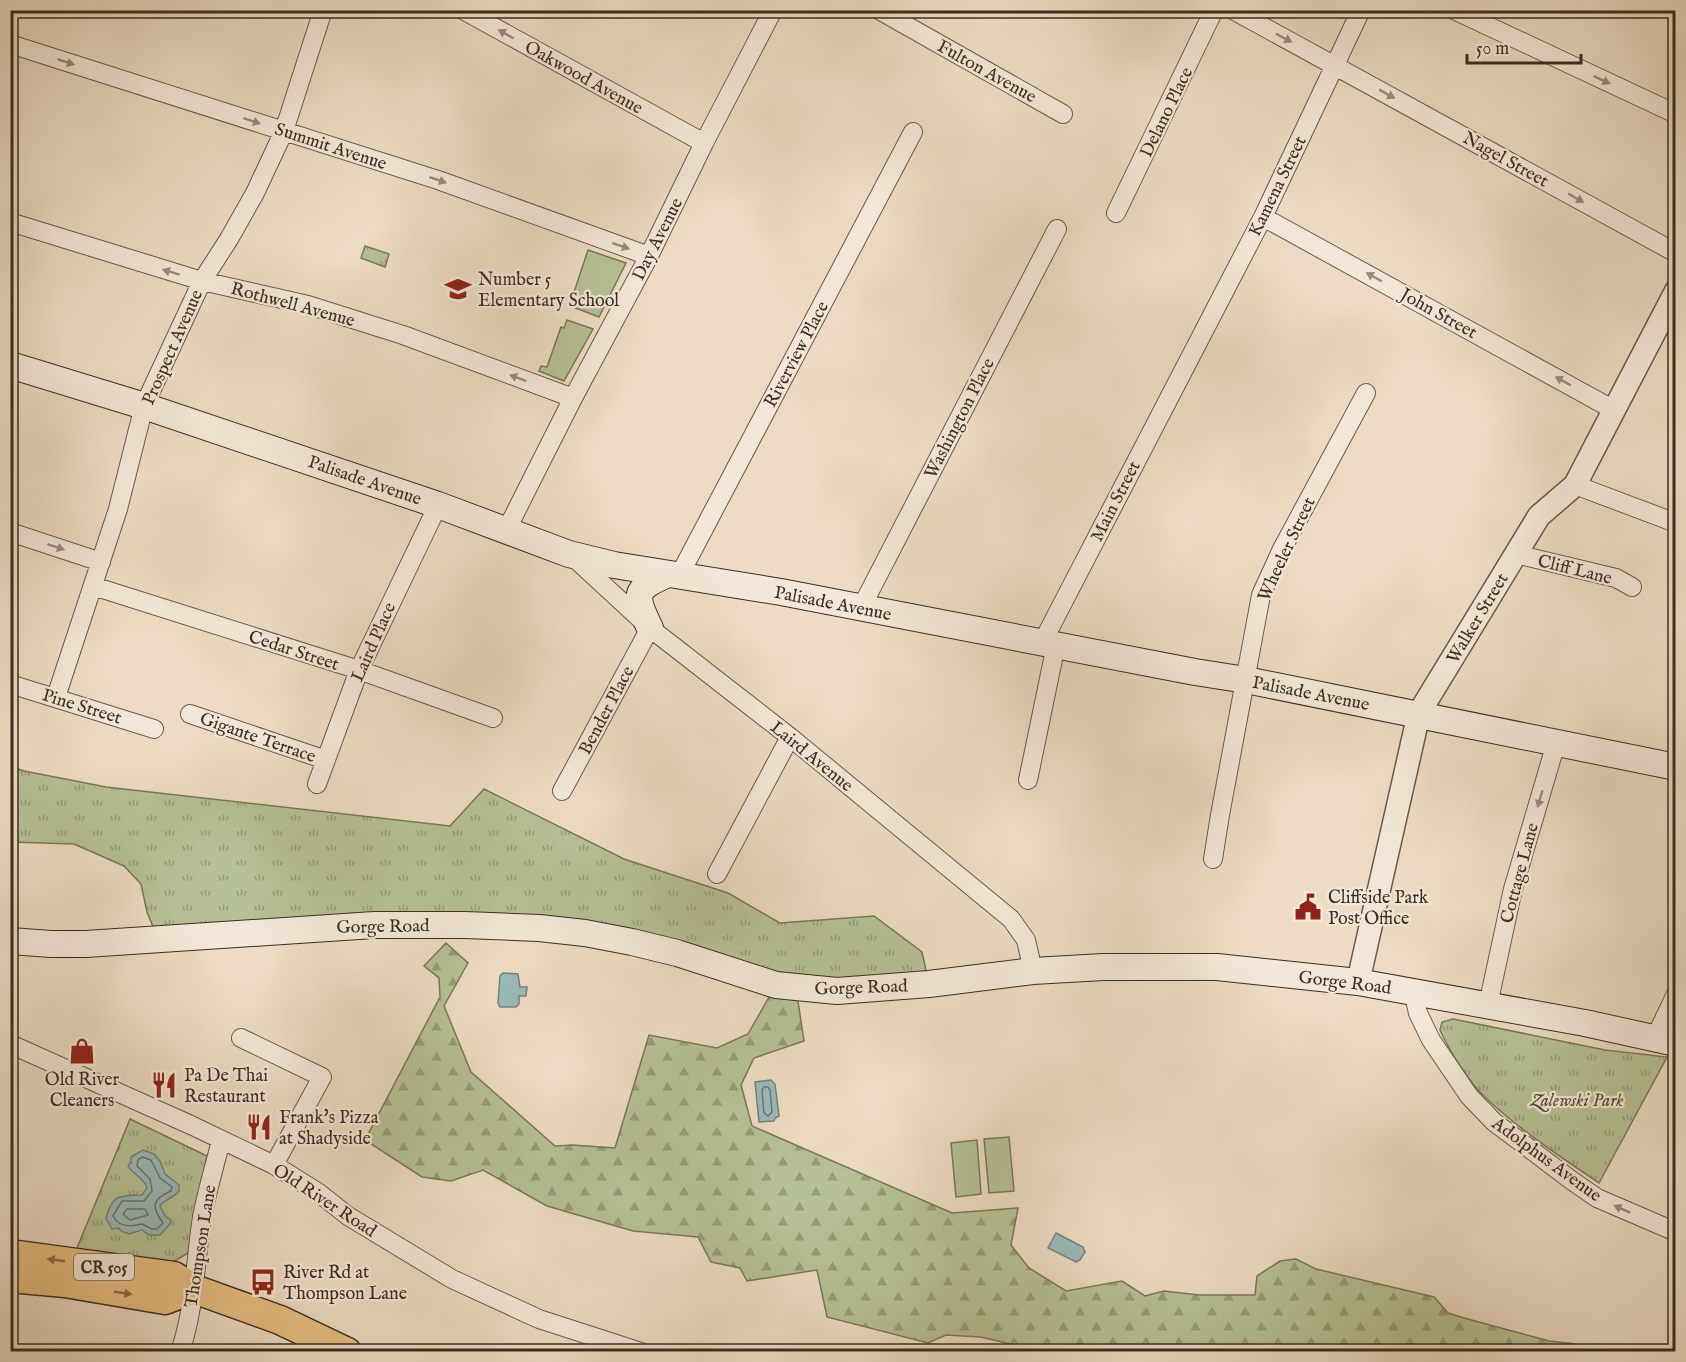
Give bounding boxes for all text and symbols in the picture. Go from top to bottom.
scale bar [1467,27,1581,65]
one-way arrow [498,28,514,39]
one-way arrow [1276,33,1293,43]
street label: Oakwood Avenue [520,36,646,120]
street label: Fulton Avenue [933,36,1040,109]
text: 50 m [1476,38,1509,61]
one-way arrow [57,57,75,67]
street label: Delano Place [1136,64,1199,162]
one-way arrow [1593,75,1610,84]
one-way arrow [1379,89,1396,99]
one-way arrow [243,116,261,126]
street label: Summit Avenue [272,119,389,176]
street label: Nagel Street [1458,127,1552,193]
street label: Kamena Street [1244,133,1313,241]
one-way arrow [429,175,447,185]
one-way arrow [1568,193,1585,203]
street label: Day Avenue [628,194,689,285]
one-way arrow [613,241,631,251]
one-way arrow [162,267,180,276]
place label: Number 5 Elementary School [478,269,619,313]
one-way arrow [1365,272,1382,282]
school or university icon: Number 5 Elementary School [443,274,473,304]
street label: Rothwell Avenue [228,278,357,333]
street label: John Street [1394,283,1481,345]
street label: Prospect Avenue [138,286,209,409]
street label: Riverview Place [760,298,835,412]
street label: Washington Place [920,355,1001,483]
one-way arrow [509,373,527,382]
one-way arrow [1554,376,1571,386]
street label: Palisade Avenue [305,451,424,512]
street label: Main Street [1086,457,1147,546]
street label: Wheeler Street [1253,494,1322,605]
one-way arrow [47,543,65,552]
street label: Cliff Lane [1535,550,1614,591]
street label: Walker Street [1442,569,1514,668]
street label: Palisade Avenue [772,582,893,627]
street label: Laird Place [347,599,402,686]
street label: Cedar Street [245,626,342,677]
street label: Bender Place [574,662,640,759]
street label: Palisade Avenue [1250,672,1371,717]
street label: Pine Street [39,684,124,730]
street label: Gigante Terrace [196,708,319,769]
street label: Laird Avenue [765,717,857,798]
one-way arrow [1535,790,1544,808]
street label: Cottage Lane [1496,821,1545,926]
place label: Cliffside Park Post Office [1328,887,1429,931]
public building icon: Cliffside Park Post Office [1293,892,1323,922]
street label: Gorge Road [336,915,430,940]
street label: Gorge Road [1297,966,1393,1001]
street label: Gorge Road [814,975,908,1002]
shop icon: Old River Cleaners [67,1036,97,1066]
place label: Pa De Thai Restaurant [184,1065,268,1109]
place label: Old River Cleaners [45,1069,120,1113]
restaurant icon: Pa De Thai Restaurant [149,1070,179,1100]
park label: Zalewski Park [1529,1090,1623,1113]
place label: Frank's Pizza at Shadyside [279,1107,379,1151]
restaurant icon: Frank's Pizza at Shadyside [244,1112,274,1142]
street label: Adolphus Avenue [1486,1112,1605,1208]
street label: Old River Road [268,1159,381,1244]
street label: Thompson Lane [180,1183,223,1309]
one-way arrow [1613,1204,1630,1213]
road number: CR 505 [74,1254,134,1280]
one-way arrow [46,1255,65,1265]
place label: River Rd at Thompson Lane [283,1262,407,1306]
bus stop icon: River Rd at Thompson Lane [248,1267,278,1297]
one-way arrow [113,1289,132,1298]

